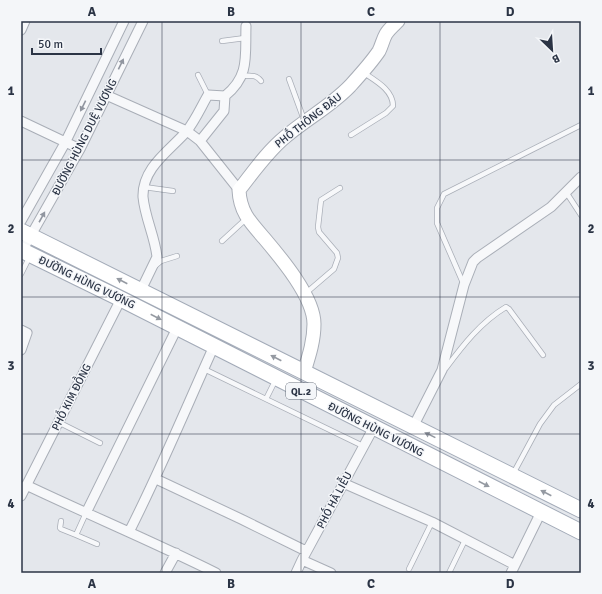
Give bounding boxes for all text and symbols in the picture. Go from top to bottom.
text: A [88,4,97,20]
text: B [227,4,235,20]
text: C [367,4,375,20]
text: D [506,4,515,20]
scale bar [32,30,101,56]
north arrow [532,30,572,70]
text: 50 m [38,37,63,52]
text: B [550,51,562,66]
one-way arrow [118,59,124,70]
street label: ĐƯỜNG HÙNG DUỆ VƯƠNG [48,76,120,198]
text: 1 [7,83,15,99]
text: 1 [587,83,595,99]
street label: PHỐ THÔNG ĐẬU [270,88,344,151]
one-way arrow [80,101,86,112]
one-way arrow [39,211,46,223]
text: 2 [7,221,15,237]
text: 2 [587,221,595,237]
street label: ĐƯỜNG HÙNG VƯƠNG [36,252,138,312]
one-way arrow [116,278,128,284]
one-way arrow [150,314,162,320]
one-way arrow [270,355,282,361]
text: 3 [7,358,15,374]
text: 3 [587,358,595,374]
street label: PHỐ KIM ĐỒNG [46,360,94,433]
road number: QL.2 [286,383,316,399]
street label: ĐƯỜNG HÙNG VƯƠNG [326,399,426,459]
one-way arrow [424,432,435,438]
street label: PHỐ HÀ LIỄU [311,468,355,531]
one-way arrow [479,480,490,487]
one-way arrow [540,490,552,496]
text: 4 [7,496,15,512]
text: 4 [587,496,595,512]
text: A [88,576,97,592]
text: B [227,576,235,592]
text: C [367,576,375,592]
text: D [506,576,515,592]

